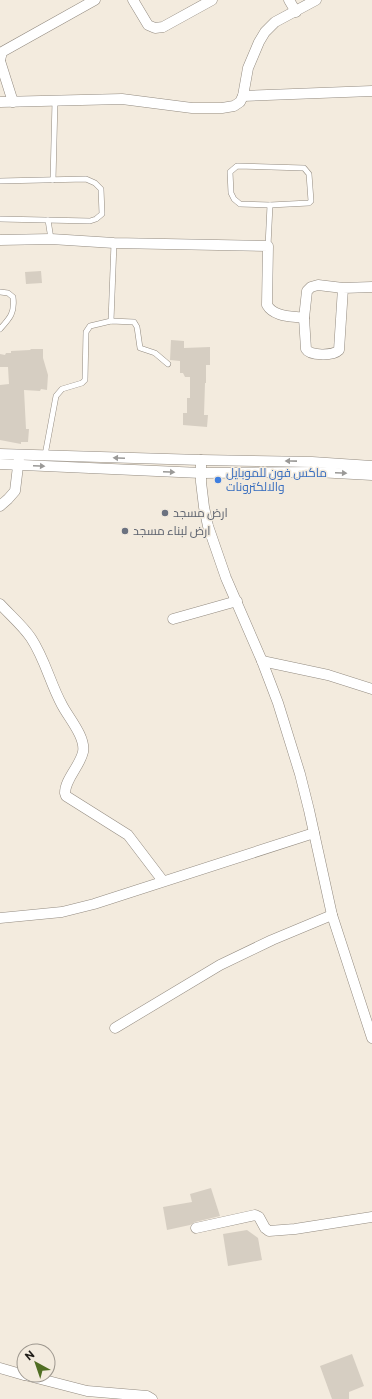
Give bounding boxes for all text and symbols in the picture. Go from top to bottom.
one-way arrow [113,454,125,461]
one-way arrow [284,458,297,464]
one-way arrow [33,462,45,469]
place label: ماكس فون للموبايل والالكترونات [226,465,327,494]
one-way arrow [163,468,175,475]
one-way arrow [335,470,348,476]
marker: ماكس فون للموبايل والالكترونات [213,475,223,485]
place label: ارض مسجد [173,505,228,520]
marker: ارض مسجد [160,508,170,518]
place label: ارض لبناء مسجد [133,523,210,538]
marker: ارض لبناء مسجد [120,526,130,536]
north arrow [16,1343,56,1383]
text: N [22,1347,37,1363]

